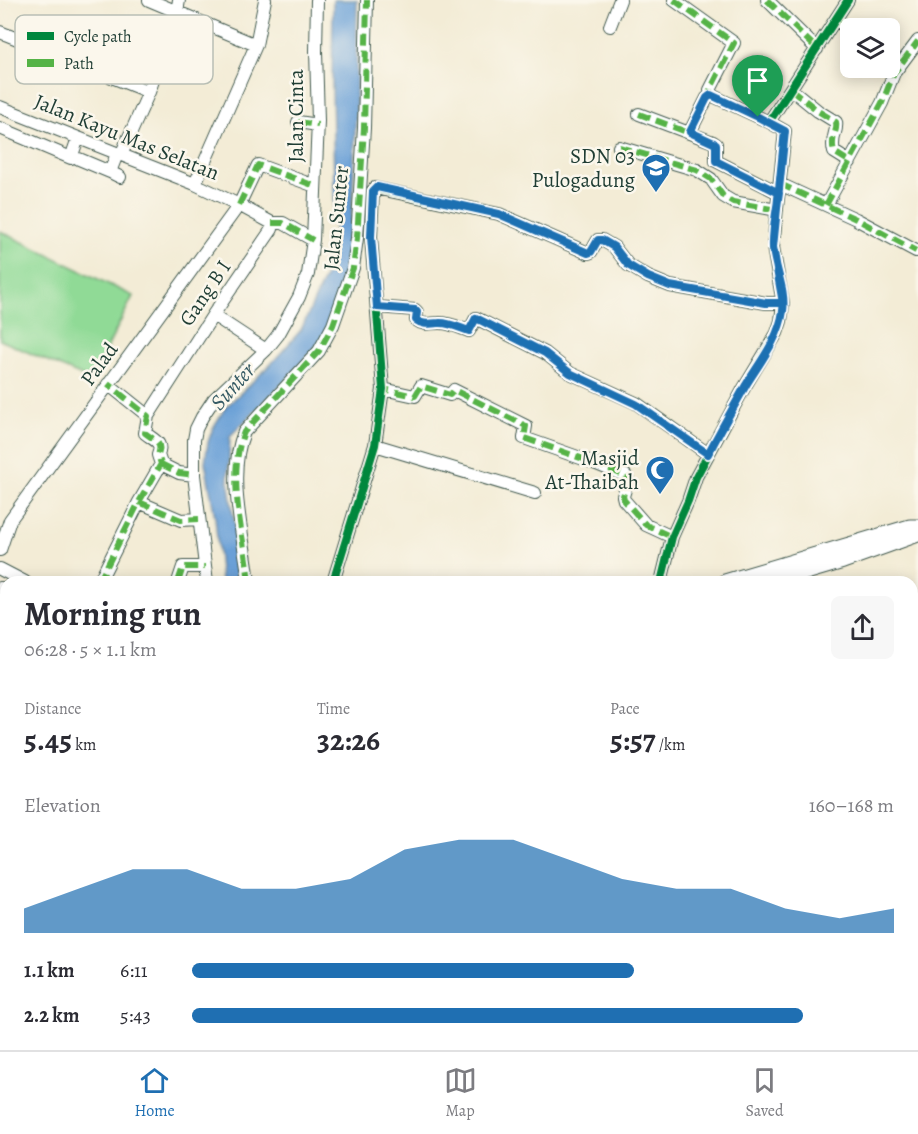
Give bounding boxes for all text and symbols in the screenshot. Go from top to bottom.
legend [15,15,213,84]
map controls [840,18,900,78]
button: layers [840,18,900,78]
text: Cycle path [64,26,132,48]
text: Path [64,53,94,75]
pin [732,55,783,117]
icon: arrive [741,64,774,97]
street label: Jalan Cinta [282,69,310,163]
street label: Jalan Kayu Mas Selatan [30,87,224,187]
place label: SDN 03 Pulogadung [532,142,635,194]
school or university icon: SDN 03 Pulogadung [640,152,672,194]
street label: Jalan Sunter [317,164,355,272]
street label: Gang B I [173,254,237,332]
street label: Palad [74,336,125,391]
water label: Sunter [203,355,263,417]
place label: Masjid At-Thaibah [544,444,640,496]
mosque icon: Masjid At-Thaibah [644,454,676,496]
text: Morning run [24,591,201,636]
button: share [831,596,894,659]
text: 06:28 · 5 × 1.1 km [24,636,157,663]
text: Distance [24,698,81,720]
text: Time [317,698,350,720]
text: Pace [610,698,640,720]
text: 5.45 [24,720,72,760]
text: 32:26 [317,720,380,760]
text: 5:57 [610,720,656,760]
text: km [72,734,96,756]
text: /km [656,734,685,756]
text: Elevation [24,792,101,819]
text: 160–168 m [809,792,894,819]
text: 1.1 km [24,957,74,984]
text: 6:11 [120,957,148,984]
text: 2.2 km [24,1002,79,1029]
text: 5:43 [120,1002,151,1029]
tab: Home [134,1064,175,1122]
tab: Map [444,1064,477,1122]
tab: Saved [746,1064,784,1122]

